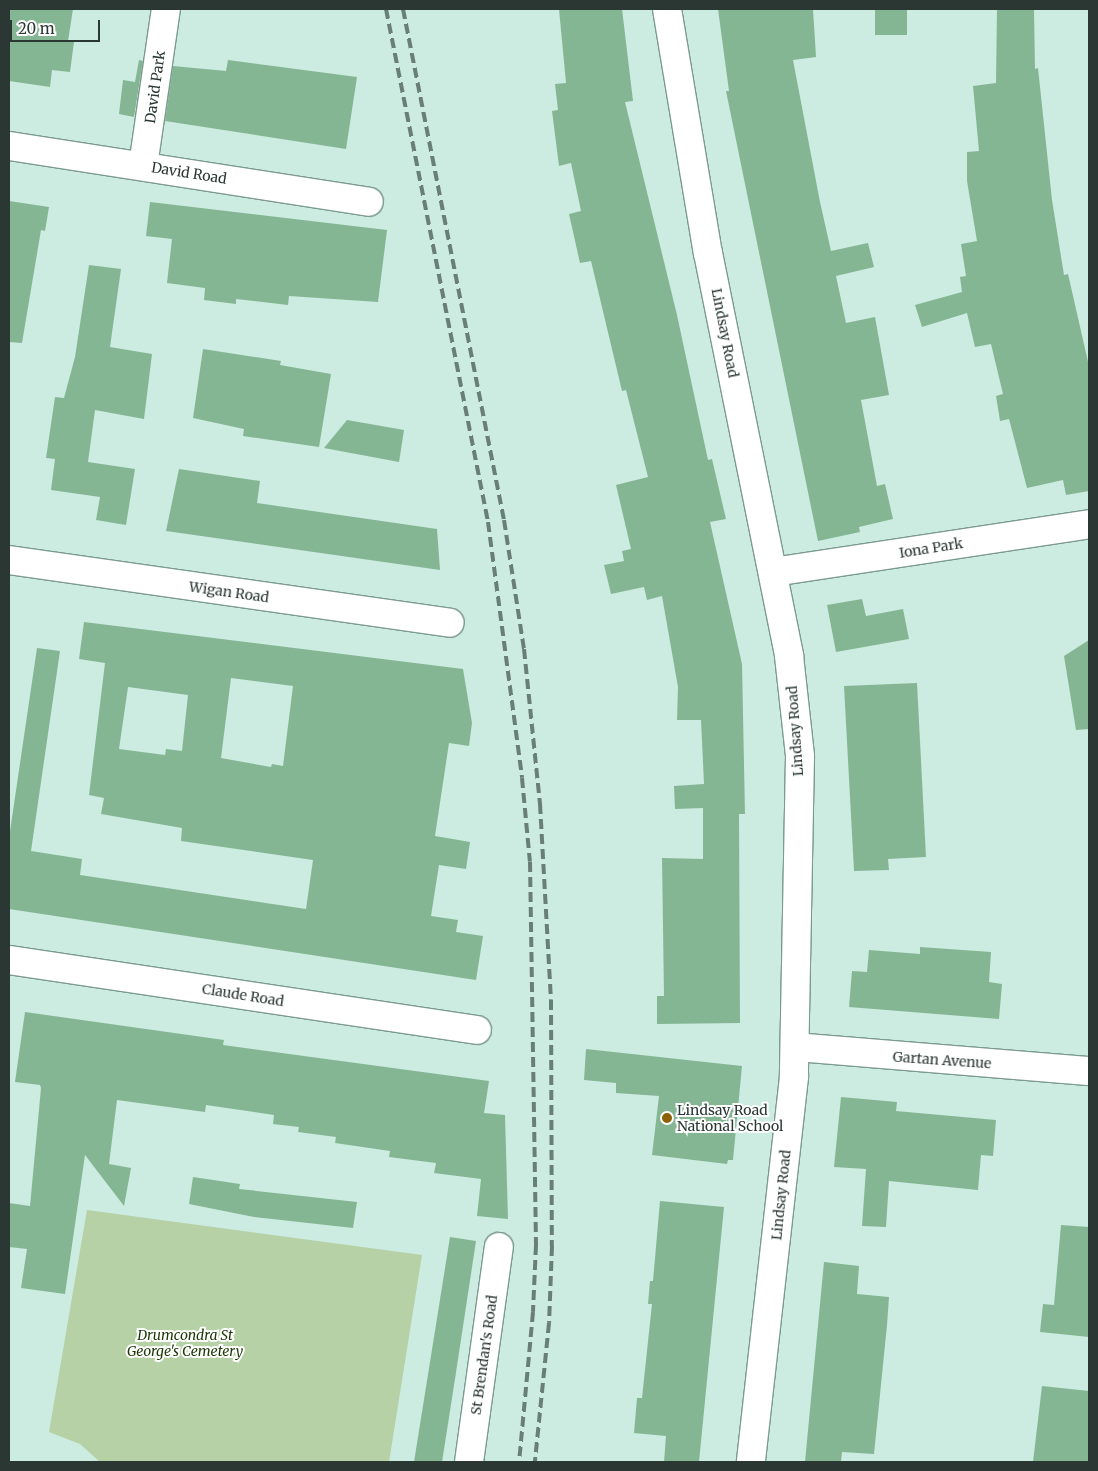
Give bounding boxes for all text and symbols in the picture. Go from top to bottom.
scale bar [12,10,102,42]
text: 20 m [18,19,55,38]
street label: David Park [142,50,168,124]
street label: David Road [150,159,228,187]
street label: Lindsay Road [708,287,742,379]
street label: Iona Park [898,535,964,561]
street label: Wigan Road [188,578,270,606]
street label: Lindsay Road [783,685,807,777]
street label: Claude Road [201,980,285,1010]
street label: Gartan Avenue [892,1048,992,1072]
place label: Lindsay Road National School [677,1102,783,1134]
marker: Lindsay Road National School [661,1112,673,1124]
street label: Lindsay Road [768,1149,794,1241]
street label: St Brendan's Road [467,1294,501,1416]
park label: Drumcondra St George's Cemetery [127,1327,243,1360]

